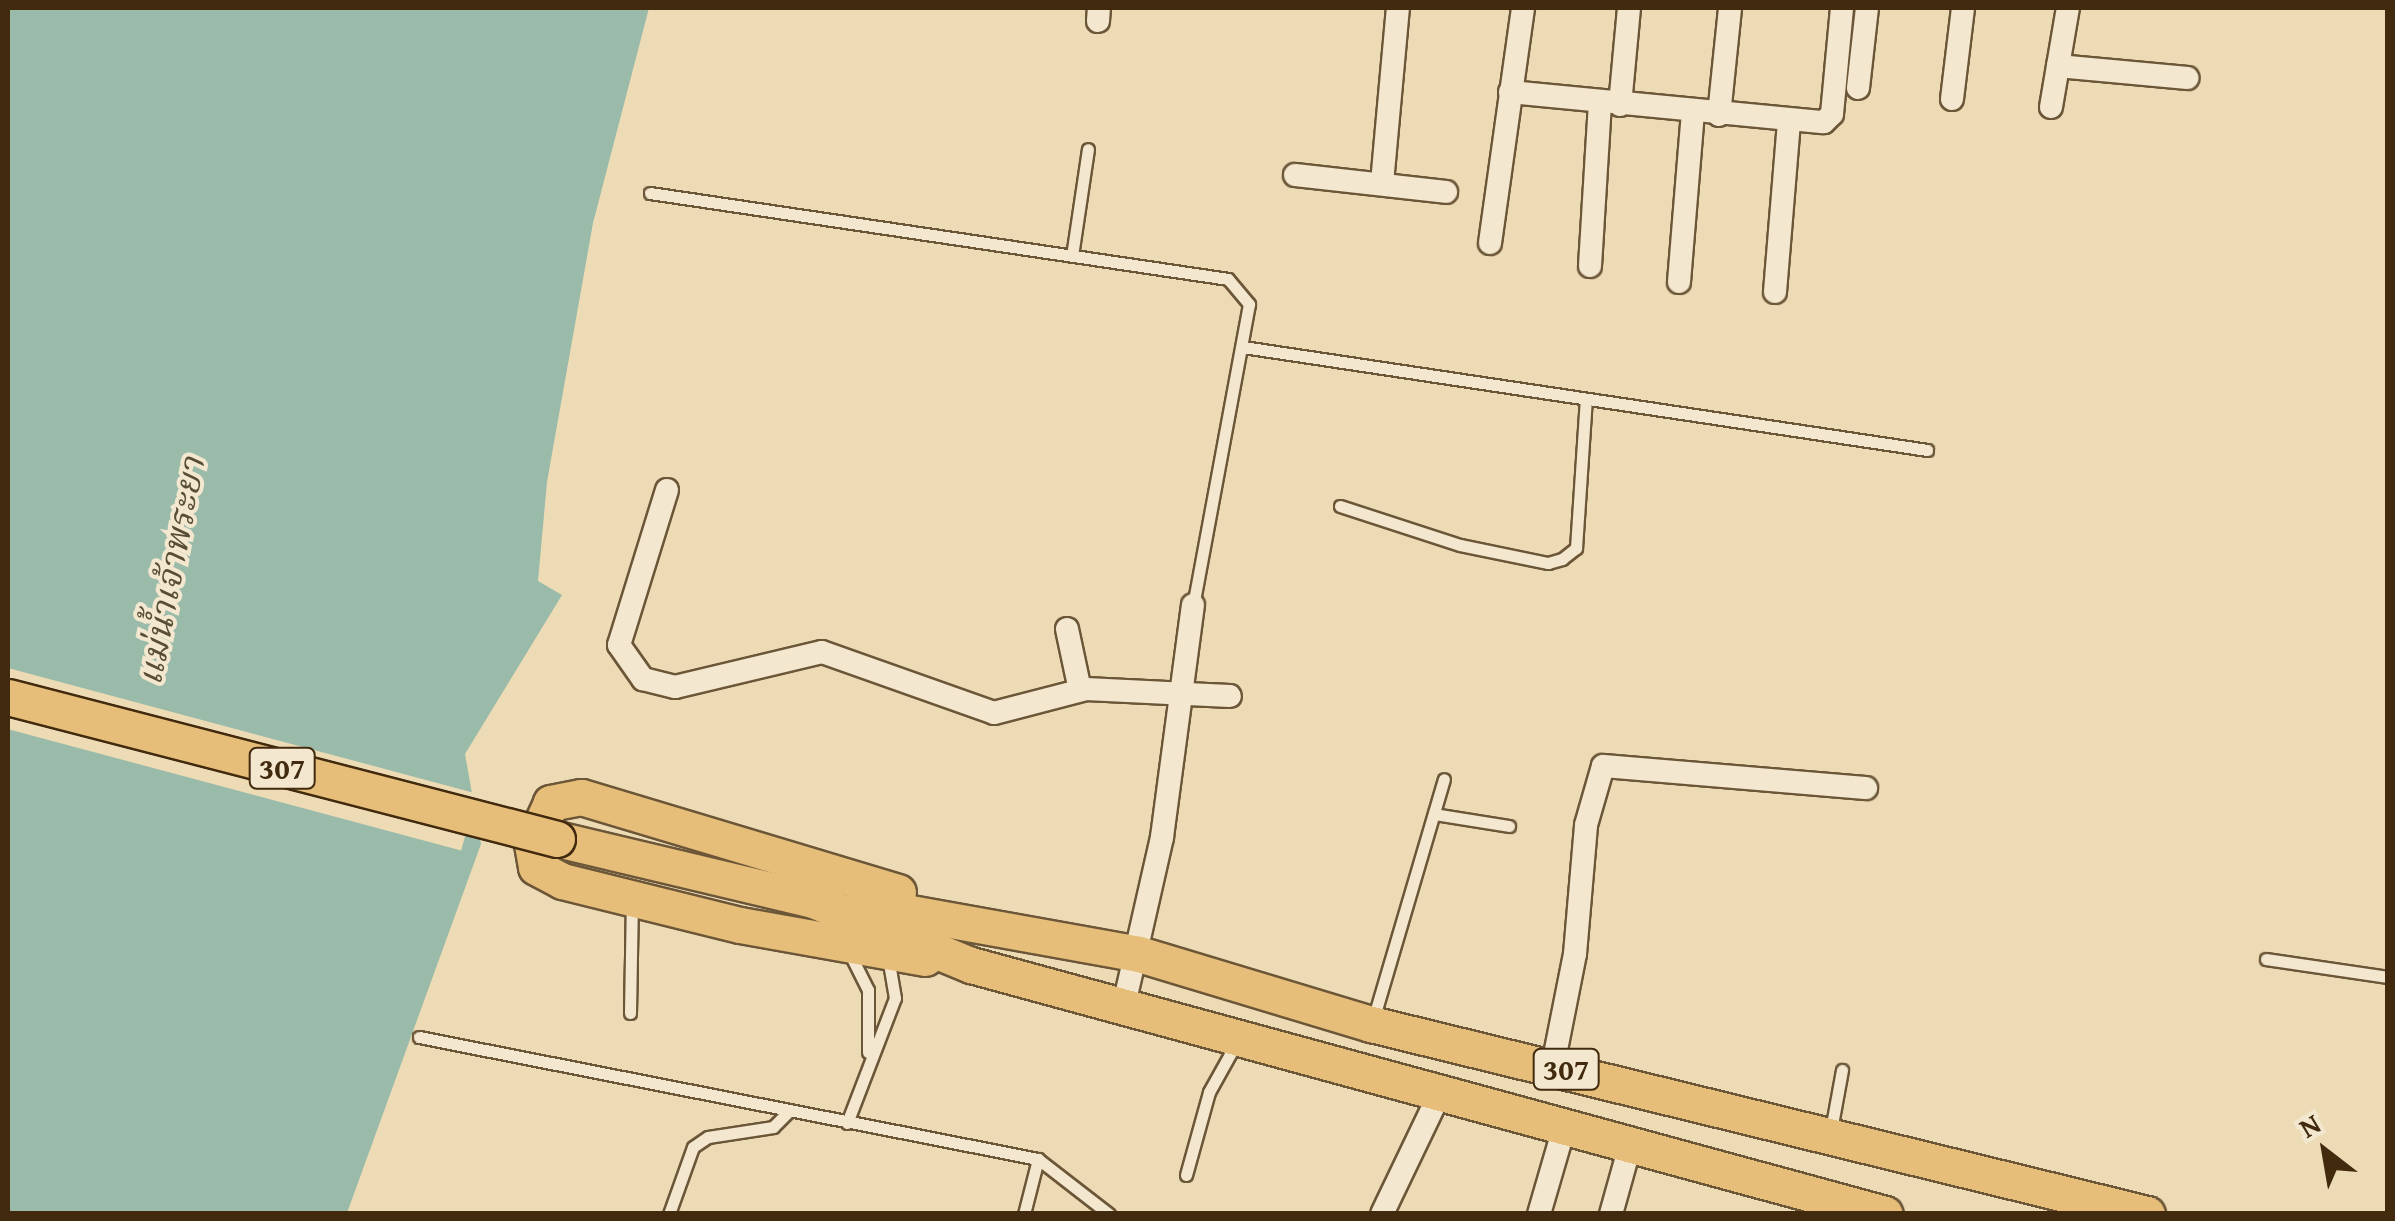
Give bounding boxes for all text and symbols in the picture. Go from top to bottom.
water label: แม่น้ำเจ้าพระยา [128,453,214,689]
road number: 307 [247,743,317,793]
road number: 307 [1531,1044,1601,1094]
north arrow [2275,1101,2375,1201]
text: N [2291,1102,2328,1147]

